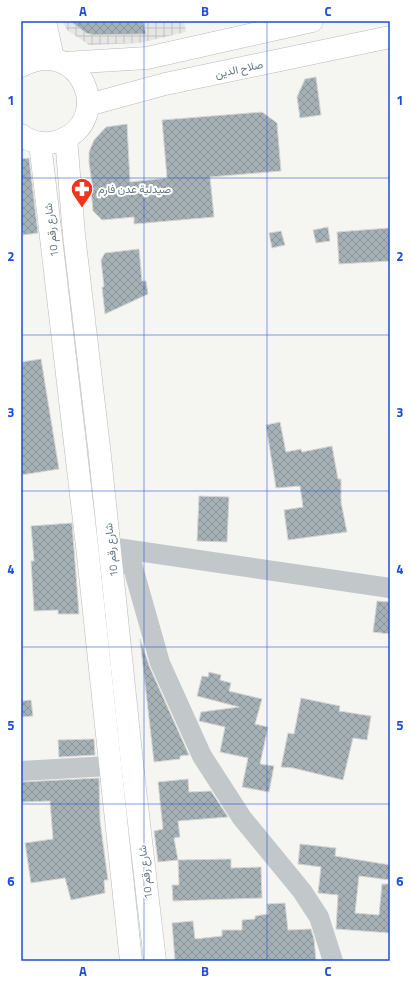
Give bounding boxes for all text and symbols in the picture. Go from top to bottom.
text: A [79,1,87,21]
text: B [201,1,209,21]
text: C [324,1,332,21]
street label: صلاح الدين [213,56,265,82]
text: 1 [7,90,15,110]
text: 1 [396,90,404,110]
pharmacy icon: صيدلية عدن فارم [69,176,95,209]
place label: صيدلية عدن فارم [98,181,171,197]
street label: شارع رقم 10 [40,202,62,258]
text: 2 [7,246,15,266]
text: 2 [396,246,404,266]
text: 3 [7,402,15,422]
text: 3 [396,402,404,422]
street label: شارع رقم 10 [100,522,122,578]
text: 4 [7,559,15,579]
text: 4 [396,559,404,579]
text: 5 [7,715,15,735]
text: 5 [396,715,404,735]
street label: شارع رقم 10 [134,844,156,900]
text: 6 [7,871,15,891]
text: 6 [396,871,404,891]
text: A [79,961,87,981]
text: B [201,961,209,981]
text: C [324,961,332,981]

